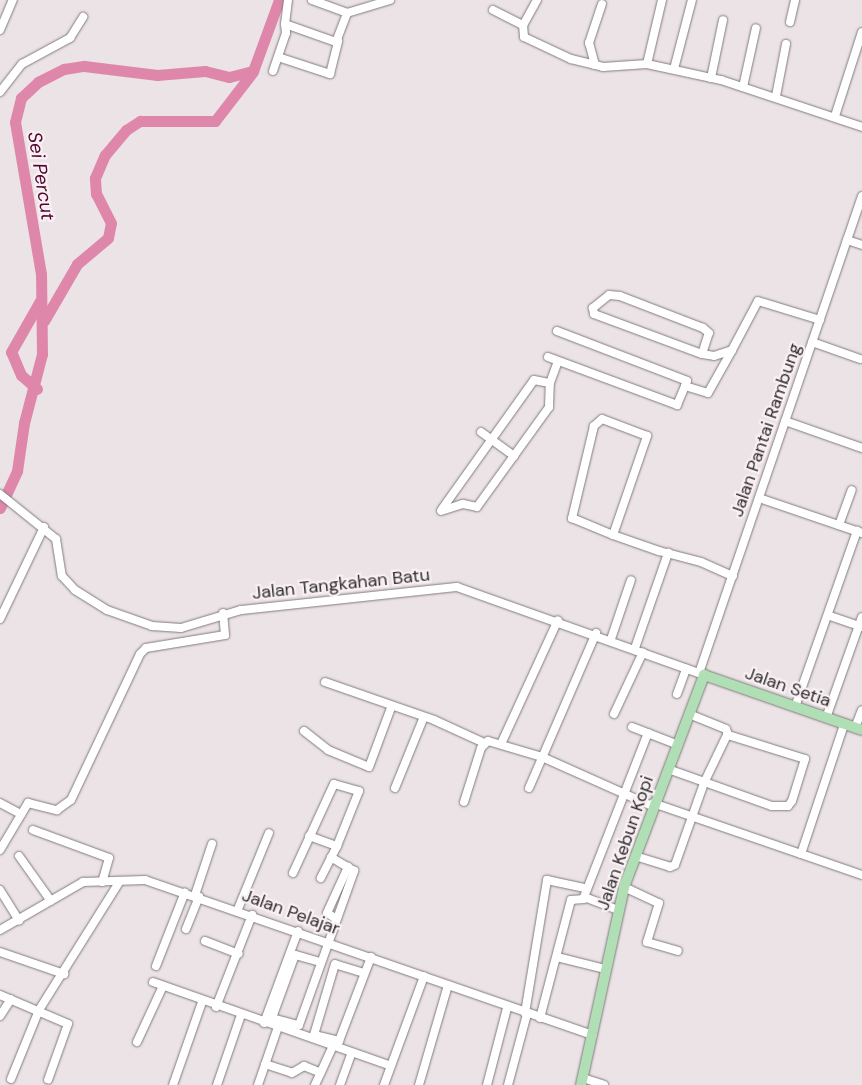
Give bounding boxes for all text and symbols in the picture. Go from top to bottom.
water label: Sei Percut [23,130,59,222]
street label: Jalan Pantai Rambung [726,340,806,520]
street label: Jalan Tangkahan Batu [251,564,431,604]
street label: Jalan Setia [742,662,834,712]
street label: Jalan Kebun Kopi [592,773,658,913]
street label: Jalan Pelajar [239,884,343,940]

